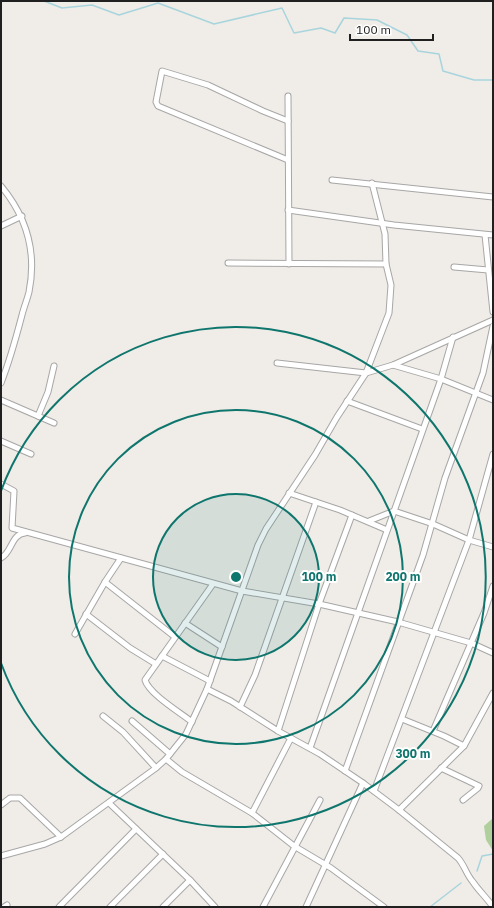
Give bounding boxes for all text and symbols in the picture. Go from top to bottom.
scale bar [350,16,433,42]
text: 100 m [356,22,391,37]
text: 100 m [301,569,337,584]
text: 200 m [385,569,421,584]
centre of rings [229,570,243,584]
text: 300 m [395,746,431,761]

